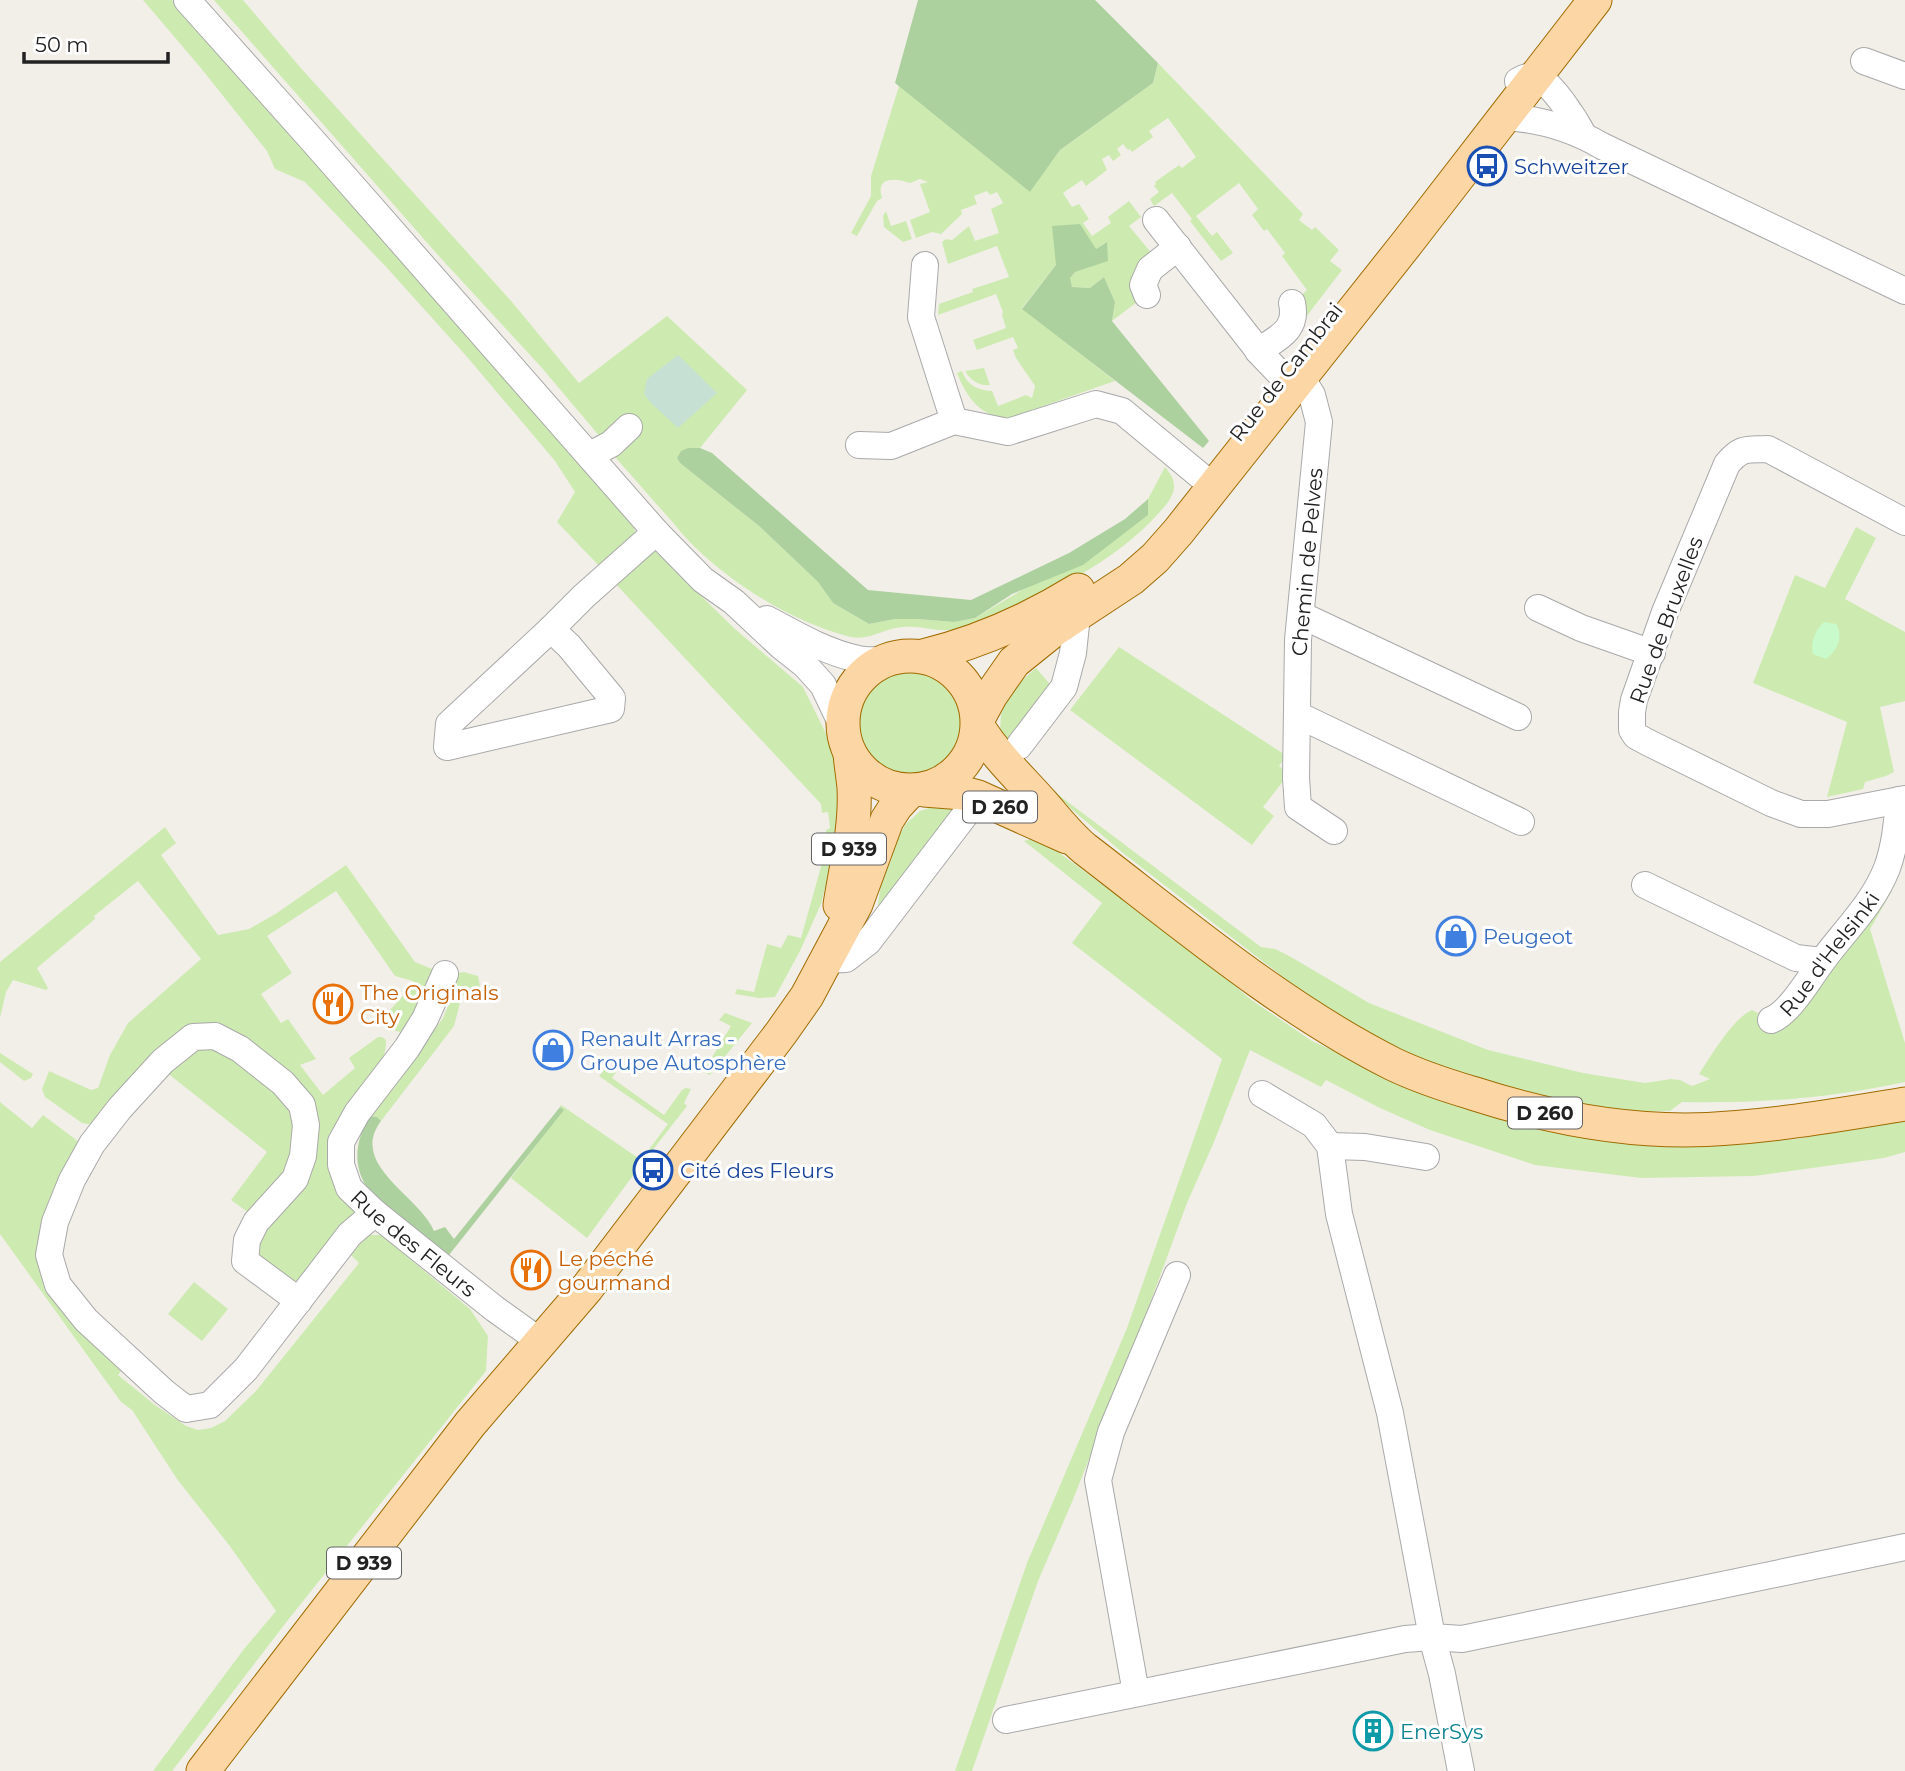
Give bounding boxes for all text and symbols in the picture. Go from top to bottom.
scale bar [24,21,168,65]
text: 50 m [35,32,89,57]
bus stop icon: Schweitzer [1466,145,1508,187]
place label: Schweitzer [1514,154,1629,179]
street label: Rue de Cambrai [1224,298,1348,446]
street label: Chemin de Pelves [1286,467,1328,657]
street label: Rue de Bruxelles [1624,533,1708,707]
road number: D 260 [963,792,1037,822]
road number: D 939 [812,834,886,864]
street label: Rue d'Helsinki [1774,887,1884,1021]
shop icon: Peugeot [1435,915,1477,957]
place label: Peugeot [1483,924,1573,949]
place label: The Originals City [360,980,498,1029]
restaurant icon: The Originals City [312,983,354,1025]
place label: Renault Arras - Groupe Autosphère [580,1026,787,1075]
shop icon: Renault Arras - Groupe Autosphère [532,1029,574,1071]
road number: D 260 [1508,1098,1582,1128]
bus stop icon: Cité des Fleurs [632,1149,674,1191]
place label: Cité des Fleurs [680,1158,834,1183]
street label: Rue des Fleurs [346,1184,482,1302]
place label: Le péché gourmand [558,1246,671,1295]
restaurant icon: Le péché gourmand [510,1249,552,1291]
road number: D 939 [327,1548,401,1578]
building icon: EnerSys [1352,1710,1394,1752]
place label: EnerSys [1400,1719,1483,1744]

